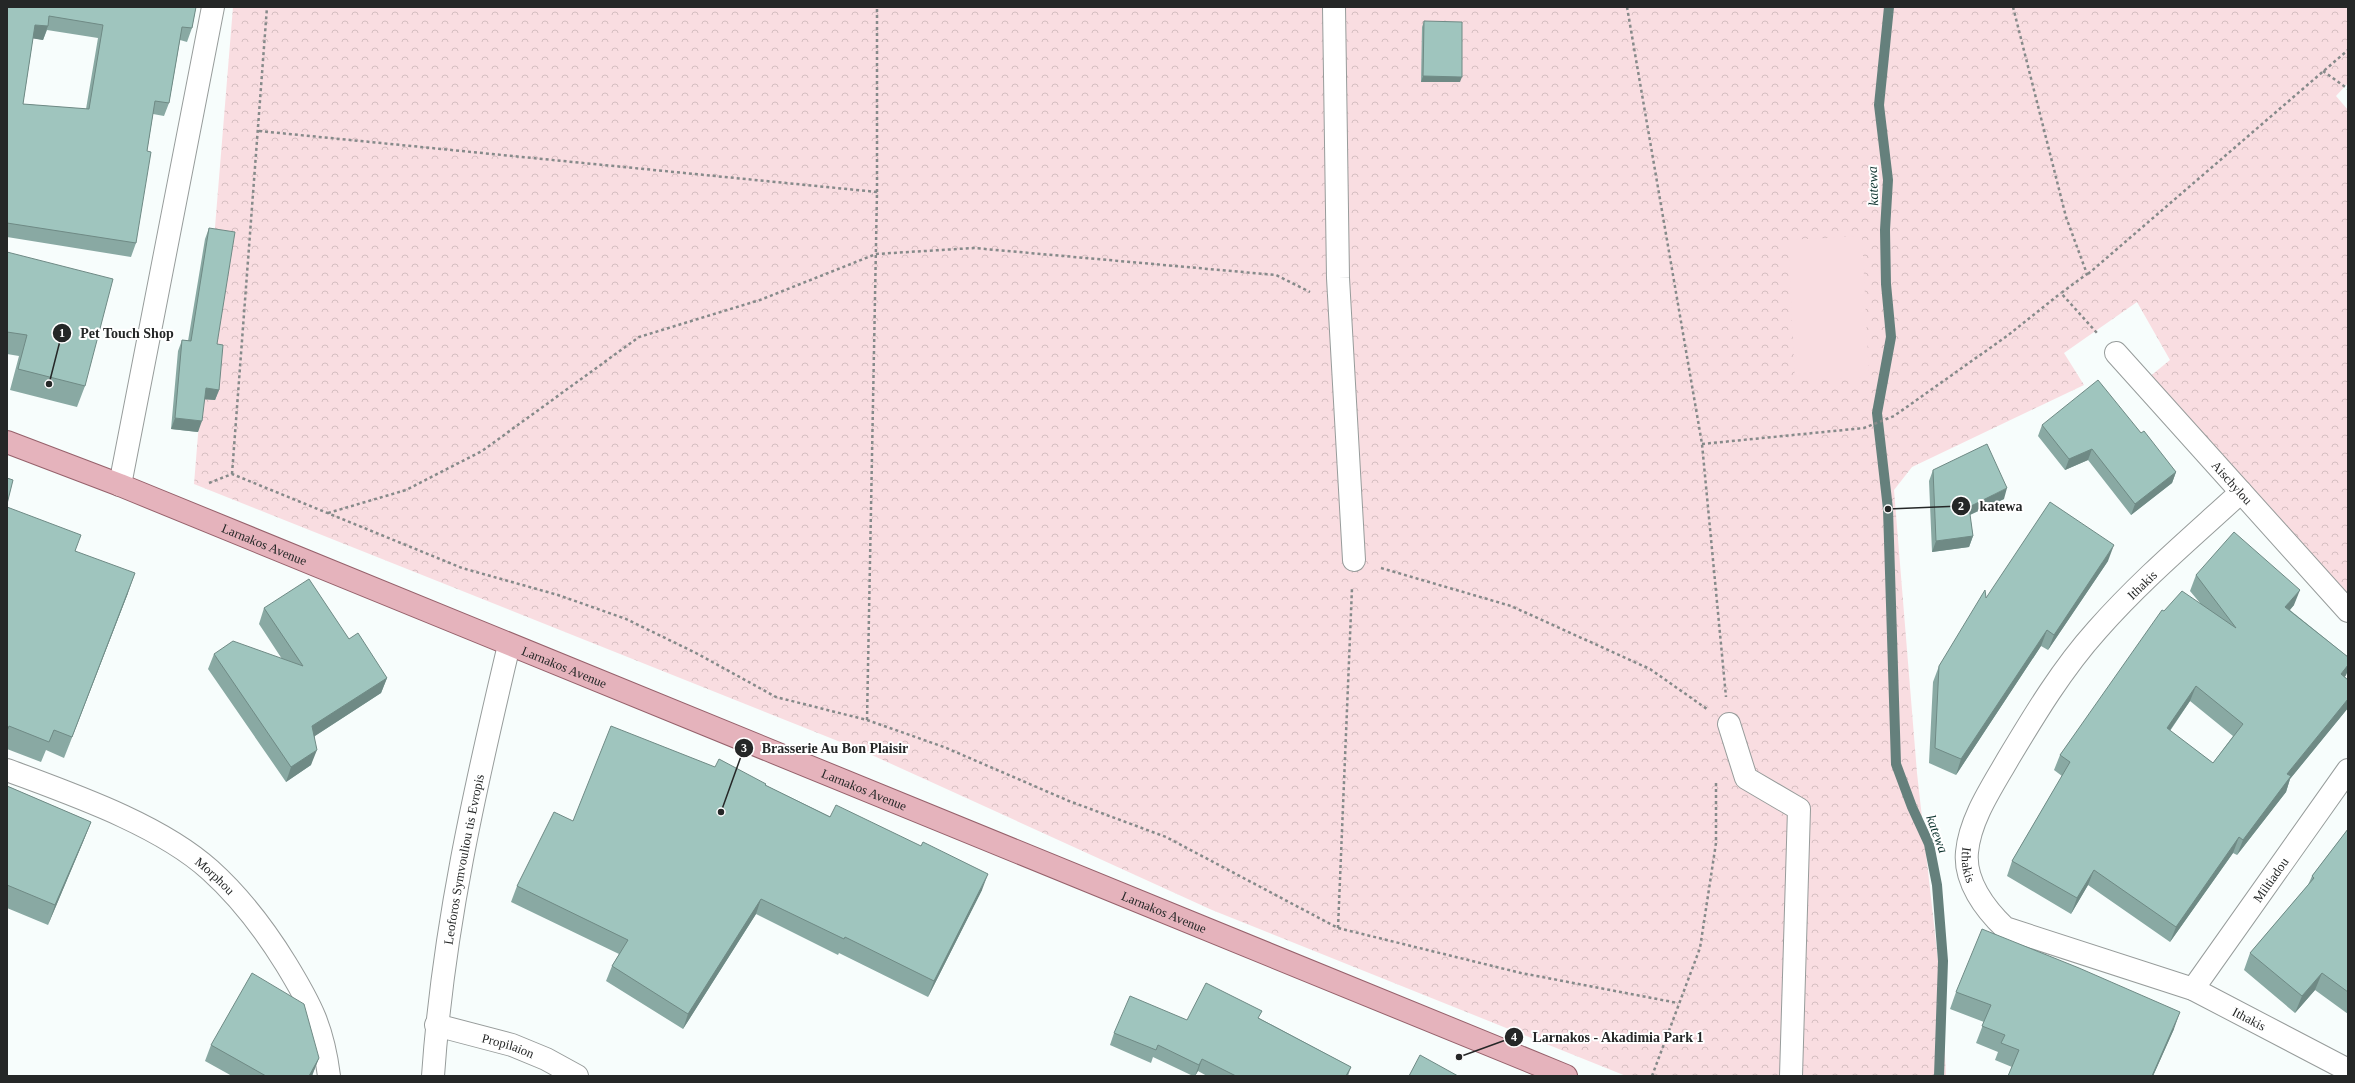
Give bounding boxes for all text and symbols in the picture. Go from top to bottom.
water label: katewa [1865,166,1881,206]
callout: Pet Touch Shop [52,320,182,346]
text: 1 [59,326,65,340]
text: Pet Touch Shop [80,326,174,341]
street label: Aischylou [2209,457,2256,508]
callout: katewa [1951,493,2030,519]
text: 2 [1958,499,1964,513]
text: katewa [1980,499,2022,514]
street label: Larnakos Avenue [220,520,309,568]
street label: Ithakis [2124,567,2160,603]
street label: Larnakos Avenue [520,643,609,691]
callout: Brasserie Au Bon Plaisir [734,735,917,761]
text: 3 [741,741,747,755]
text: Brasserie Au Bon Plaisir [762,741,908,756]
street label: Larnakos Avenue [820,765,909,813]
street label: Leoforos Symvouliou tis Evropis [440,773,487,946]
water label: katewa [1923,813,1951,855]
street label: Ithakis [1959,846,1979,885]
street label: Morphou [192,853,238,898]
street label: Miltiadou [2249,854,2292,905]
street label: Larnakos Avenue [1120,888,1209,936]
street label: Ithakis [2230,1004,2269,1033]
callout: Larnakos - Akadimia Park 1 [1504,1024,1712,1050]
street label: Propilaion [480,1030,537,1061]
text: 4 [1511,1030,1517,1044]
text: Larnakos - Akadimia Park 1 [1532,1030,1704,1045]

